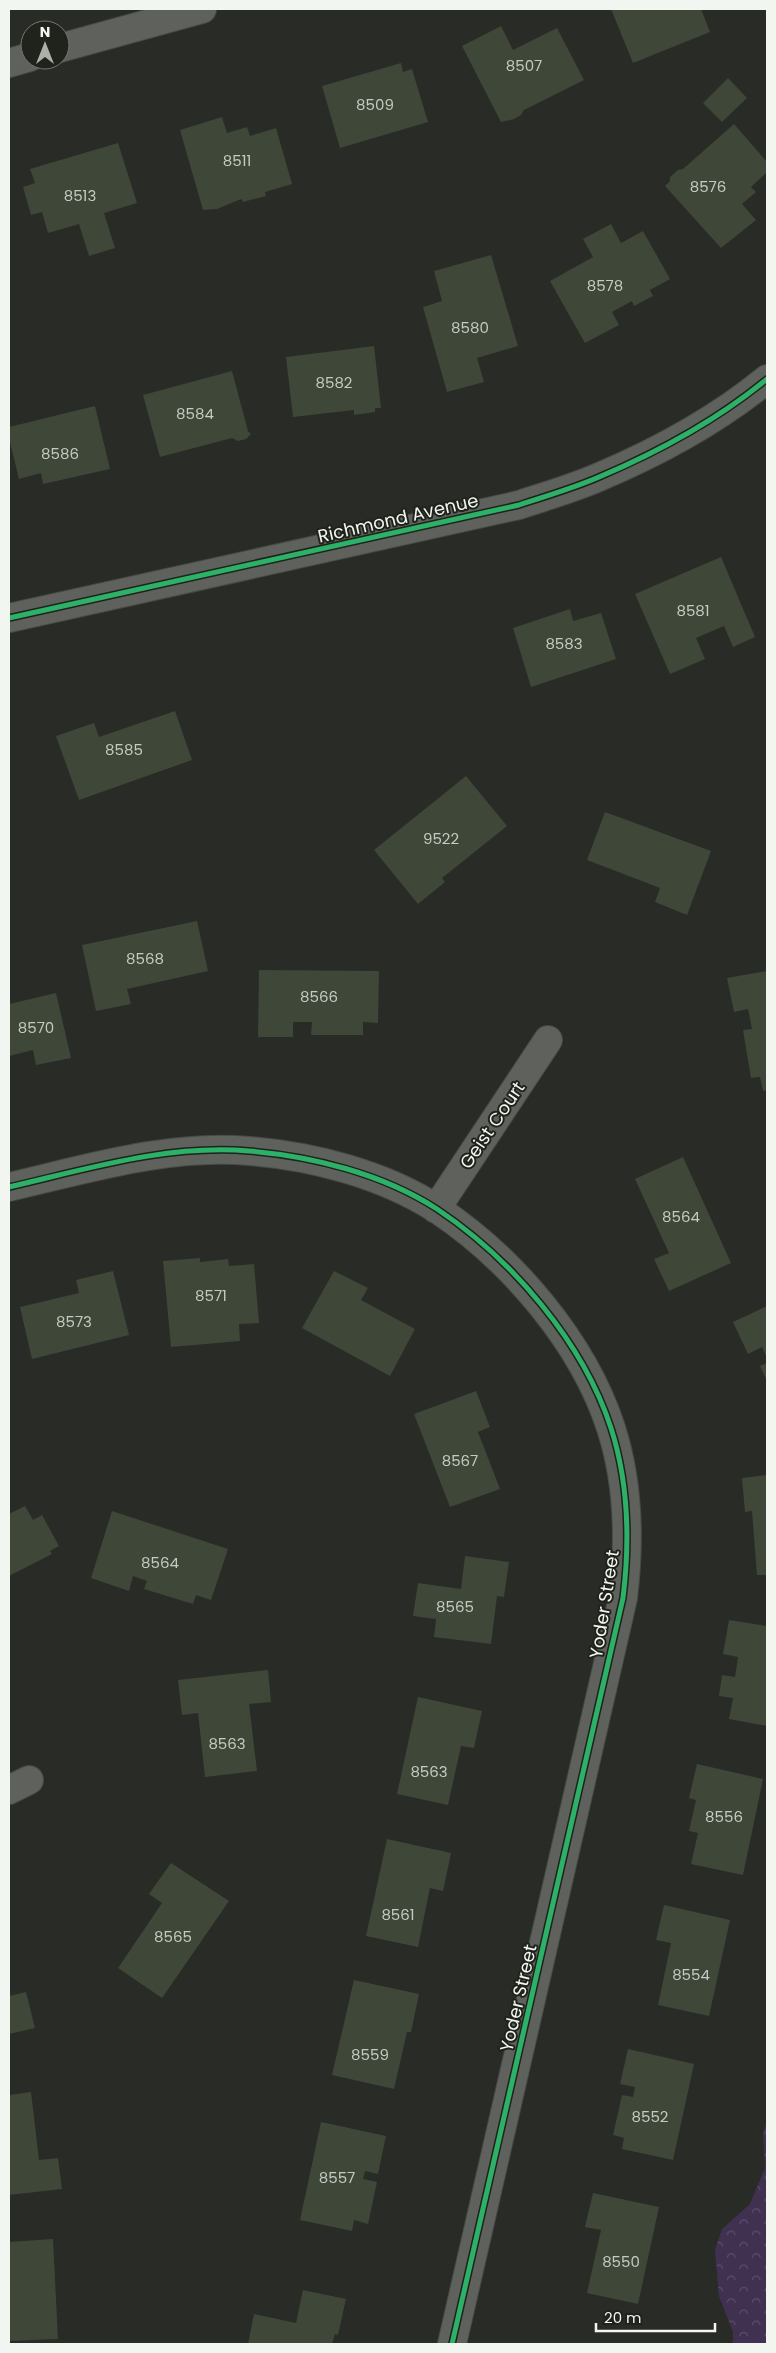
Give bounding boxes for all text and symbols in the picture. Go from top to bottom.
north arrow [20,20,70,70]
text: N [40,22,50,42]
house number: 8507 [506,55,542,76]
house number: 8509 [356,94,394,115]
house number: 8511 [223,150,251,171]
house number: 8576 [690,176,726,197]
house number: 8513 [64,185,96,206]
house number: 8578 [587,275,623,296]
house number: 8580 [451,317,489,338]
house number: 8582 [316,372,352,393]
house number: 8584 [176,403,214,424]
house number: 8586 [41,443,79,464]
street label: Richmond Avenue [315,487,481,549]
house number: 8581 [676,600,710,621]
house number: 8583 [545,633,583,654]
house number: 8585 [105,739,143,760]
house number: 9522 [423,828,459,849]
house number: 8568 [126,948,164,969]
house number: 8566 [300,986,338,1007]
house number: 8570 [18,1017,54,1038]
street label: Geist Court [454,1076,530,1174]
house number: 8564 [662,1206,700,1227]
house number: 8571 [195,1285,227,1306]
house number: 8573 [56,1311,92,1332]
house number: 8567 [442,1450,478,1471]
street label: Yoder Street [583,1548,625,1660]
house number: 8564 [141,1552,179,1573]
house number: 8565 [436,1596,474,1617]
house number: 8563 [208,1733,246,1754]
house number: 8563 [410,1761,448,1782]
house number: 8556 [705,1806,743,1827]
house number: 8561 [381,1904,415,1925]
house number: 8565 [154,1926,192,1947]
street label: Yoder Street [493,1942,543,2054]
house number: 8554 [672,1964,710,1985]
house number: 8559 [351,2044,389,2065]
house number: 8552 [632,2106,668,2127]
house number: 8557 [319,2167,355,2188]
house number: 8550 [602,2251,640,2272]
scale bar [596,2300,715,2332]
text: 20 m [604,2307,642,2328]

